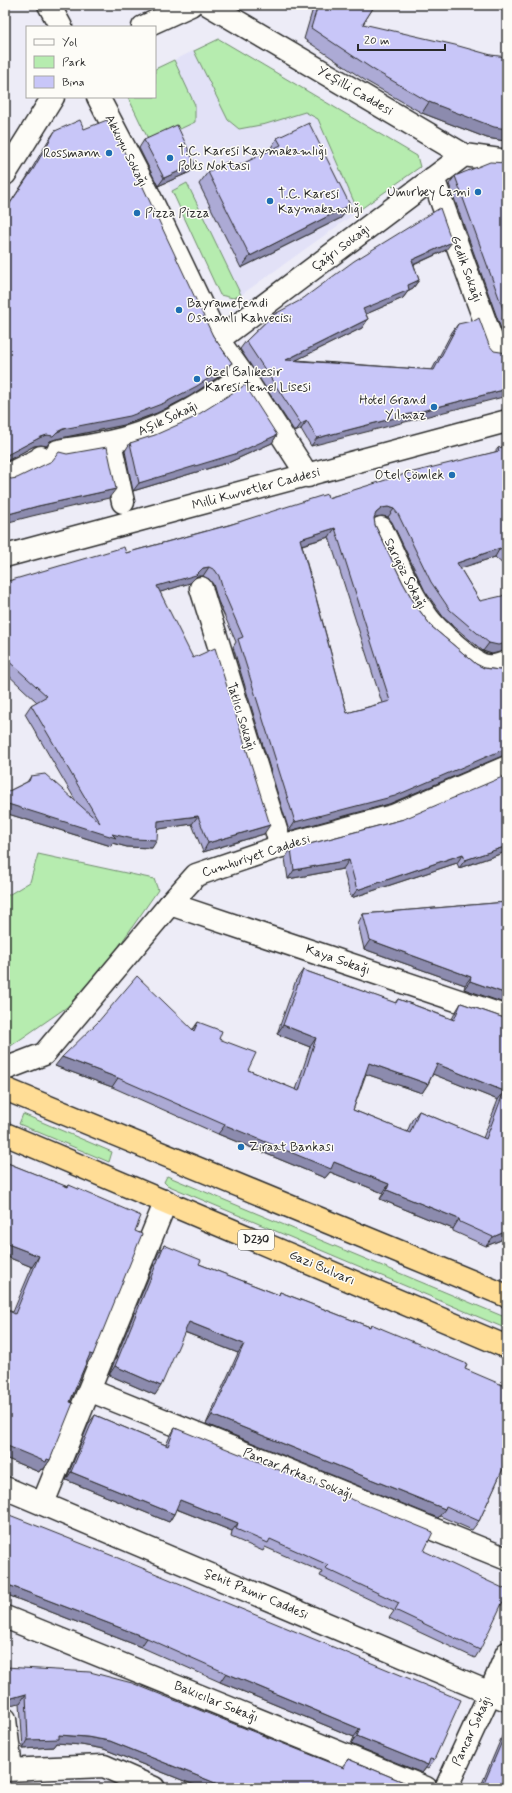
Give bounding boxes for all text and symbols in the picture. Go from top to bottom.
legend [26,26,156,98]
scale bar [358,26,445,52]
text: 20 m [364,33,390,49]
text: Yol [62,35,77,51]
text: Park [62,55,86,71]
street label: Yeşilli Caddesi [314,62,396,120]
text: Bina [62,75,85,91]
street label: Akkuyu Sokağı [100,112,152,190]
place label: T.C. Karesi Kaymakamlığı Polis Noktası [178,143,328,175]
place label: Rossmann [43,145,101,162]
marker: Rossmann [104,148,114,158]
marker: T.C. Karesi Kaymakamlığı Polis Noktası [165,153,175,163]
place label: Umurbey Cami [387,184,470,201]
place label: T.C. Karesi Kaymakamlığı [278,186,363,218]
marker: Umurbey Cami [473,187,483,197]
marker: T.C. Karesi Kaymakamlığı [265,196,275,206]
place label: Pizza Pizza [145,205,210,222]
marker: Pizza Pizza [132,208,142,218]
street label: Çağrı Sokağı [308,220,374,276]
street label: Gedik Sokağı [446,233,486,305]
place label: Bayramefendi Osmanlı Kahvecisi [187,295,292,327]
marker: Bayramefendi Osmanlı Kahvecisi [174,305,184,315]
place label: Özel Balıkesir Karesi Temel Lisesi [205,364,311,396]
marker: Özel Balıkesir Karesi Temel Lisesi [192,374,202,384]
place label: Hotel Grand Yılmaz [359,392,426,424]
street label: Aşık Sokağı [135,398,201,440]
marker: Hotel Grand Yılmaz [429,402,439,412]
street label: Milli Kuvvetler Caddesi [190,464,322,514]
place label: Otel Çömlek [375,467,445,484]
marker: Otel Çömlek [447,470,457,480]
street label: Sarıgöz Sokağı [380,535,430,613]
street label: Tatlıcı Sokağı [223,681,259,753]
street label: Cumhuriyet Caddesi [200,830,312,882]
street label: Kaya Sokağı [303,941,373,979]
place label: Ziraat Bankası [249,1139,334,1156]
marker: Ziraat Bankası [236,1142,246,1152]
road number: D230 [238,1230,274,1250]
street label: Gazi Bulvarı [286,1247,358,1289]
street label: Pancar Arkası Sokağı [240,1444,356,1504]
street label: Şehit Pamir Caddesi [201,1564,311,1624]
street label: Bakıcılar Sokağı [171,1677,261,1727]
street label: Pancar Sokağı [448,1693,496,1769]

